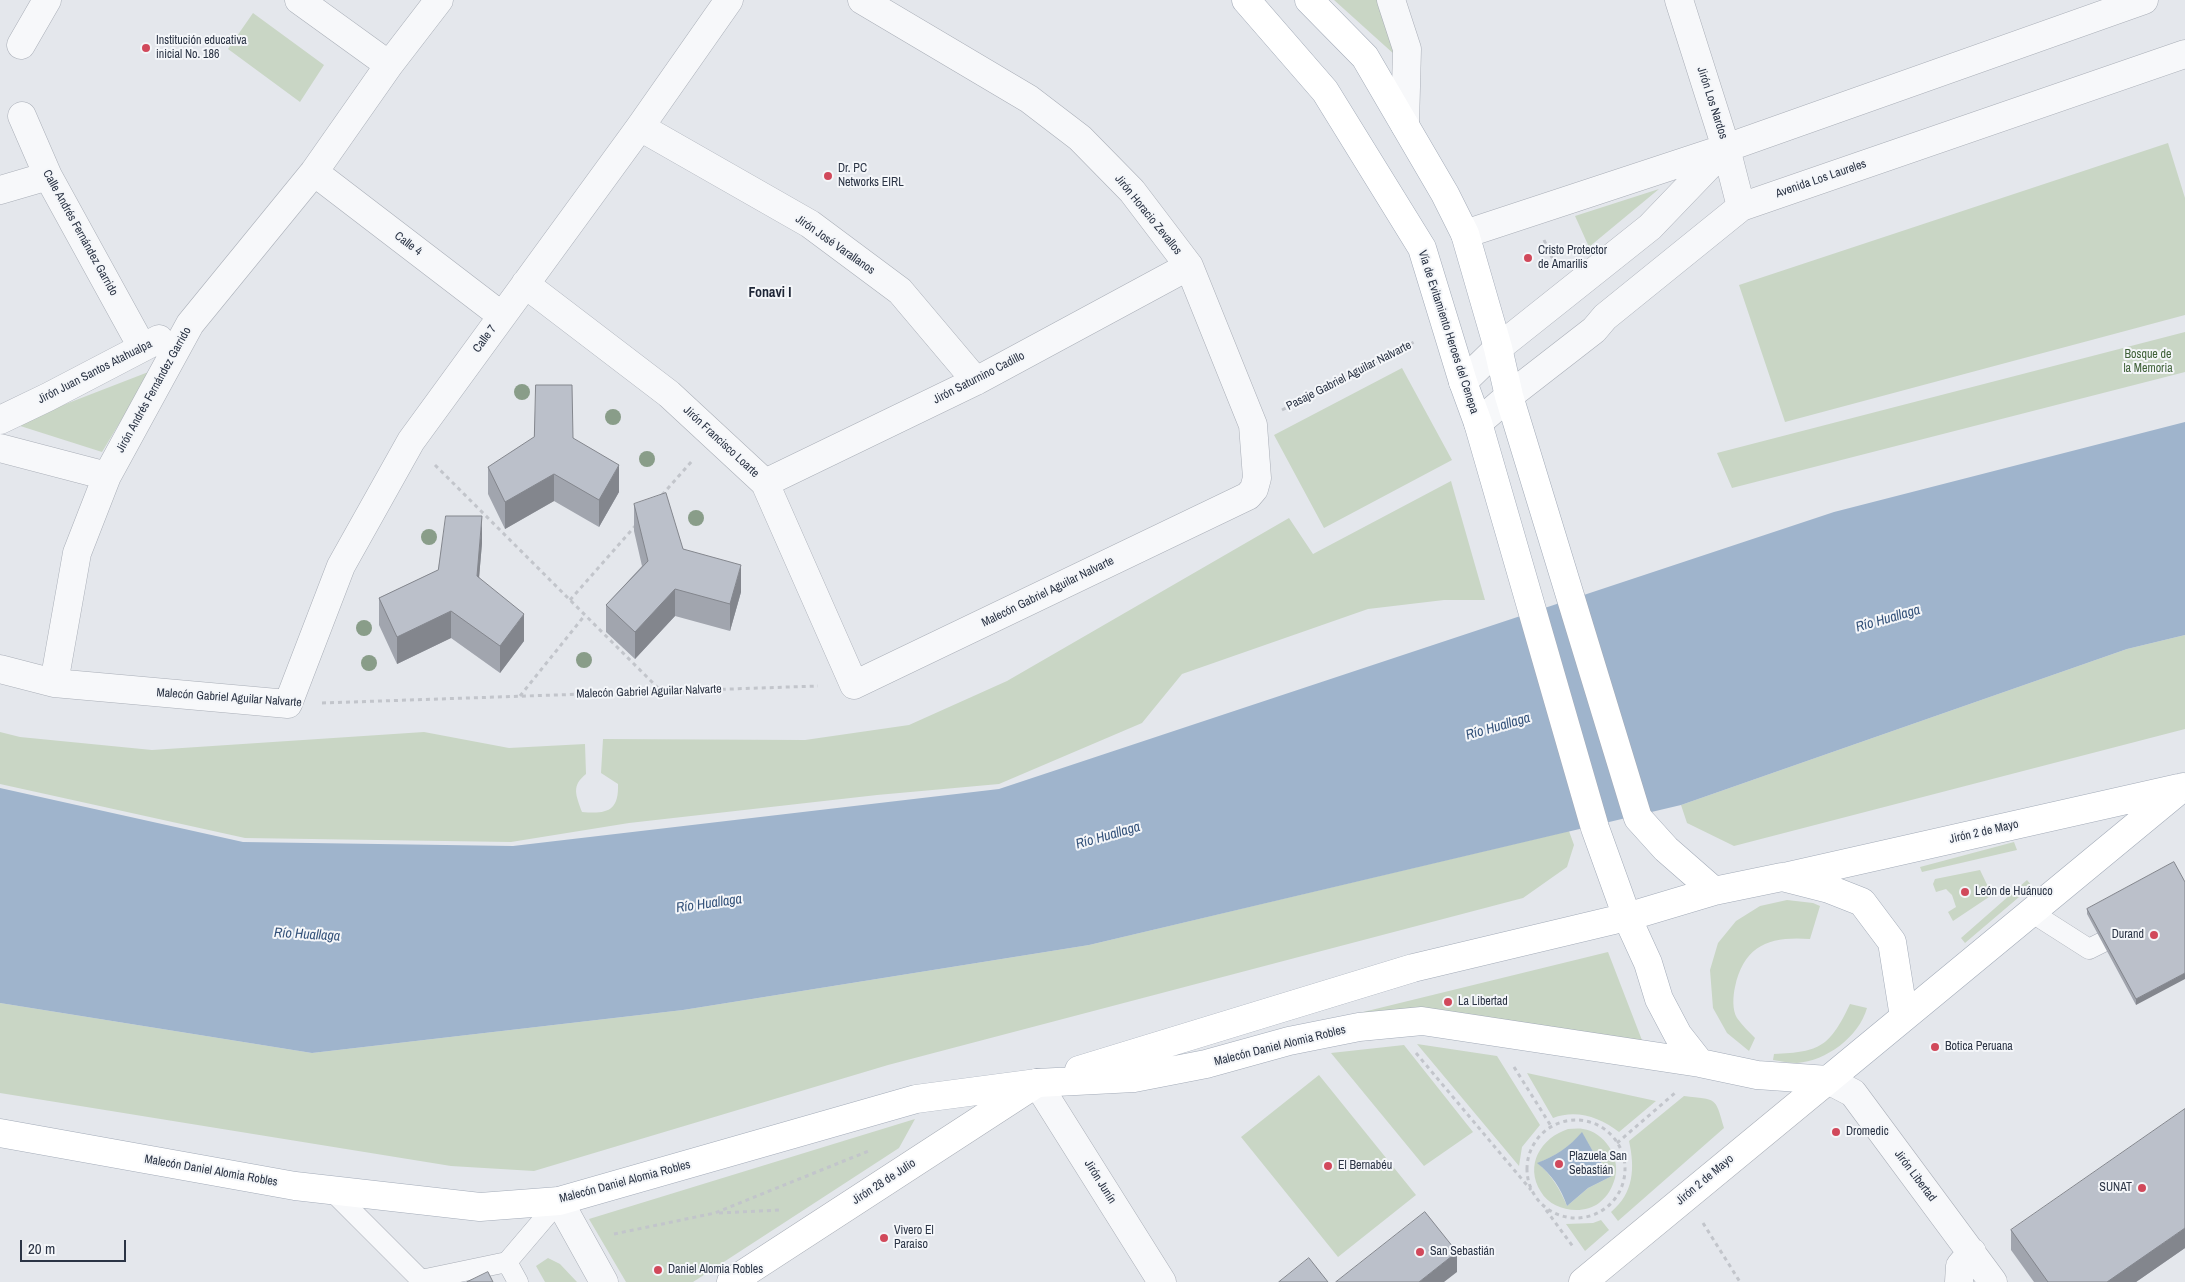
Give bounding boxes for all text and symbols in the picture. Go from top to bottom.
place label: Institución educativa inicial No. 186 [156,34,247,62]
marker: Institución educativa inicial No. 186 [140,42,152,54]
street label: Jirón Los Nardos [1694,65,1730,141]
street label: Avenida Los Laureles [1774,157,1868,201]
place label: Dr. PC Networks EIRL [838,162,904,190]
street label: Calle Andrés Fernández Garrido [39,168,121,298]
marker: Dr. PC Networks EIRL [822,170,834,182]
street label: Jirón Horacio Zevallos [1111,172,1185,258]
street label: Jirón José Varallanos [792,212,878,278]
street label: Calle 4 [391,229,425,259]
place label: Cristo Protector de Amarilis [1538,244,1607,272]
street label: Vía de Evitamiento Heroes del Cenepa [1415,248,1481,416]
marker: Cristo Protector de Amarilis [1522,252,1534,264]
district label: Fonavi I [749,285,791,301]
street label: Calle 7 [470,322,500,356]
street label: Jirón Andrés Fernández Garrido [113,325,195,455]
street label: Jirón Juan Santos Atahualpa [35,337,155,407]
street label: Pasaje Gabriel Aguilar Nalvarte [1284,338,1414,414]
park label: Bosque de la Memoria [2123,348,2173,376]
street label: Jirón Saturnino Cadillo [931,349,1027,407]
street label: Jirón Francisco Loarte [680,403,762,481]
street label: Malecón Gabriel Aguilar Nalvarte [979,554,1117,630]
water label: Río Huallaga [1854,602,1922,636]
street label: Malecón Gabriel Aguilar Nalvarte [576,682,722,702]
street label: Malecón Gabriel Aguilar Nalvarte [156,686,302,710]
water label: Río Huallaga [1464,710,1532,744]
street label: Jirón 2 de Mayo [1948,817,2020,847]
water label: Río Huallaga [1074,819,1142,853]
place label: León de Huánuco [1975,885,2053,899]
marker: León de Huánuco [1959,886,1971,898]
water label: Río Huallaga [675,891,743,917]
water label: Río Huallaga [273,925,341,945]
place label: Durand [2112,928,2144,942]
marker: Durand [2148,929,2160,941]
place label: La Libertad [1458,995,1508,1009]
marker: La Libertad [1442,996,1454,1008]
street label: Malecón Daniel Alomia Robles [1213,1023,1347,1069]
place label: Botica Peruana [1945,1040,2013,1054]
marker: Botica Peruana [1929,1041,1941,1053]
place label: Dromedic [1846,1125,1889,1139]
marker: Dromedic [1830,1126,1842,1138]
street label: Jirón Libertad [1891,1147,1939,1205]
place label: Plazuela San Sebastián [1569,1150,1627,1178]
street label: Malecón Daniel Alomia Robles [143,1152,279,1190]
street label: Jirón 2 de Mayo [1673,1152,1737,1208]
street label: Jirón 28 de Julio [850,1156,918,1208]
street label: Malecón Daniel Alomia Robles [558,1158,692,1206]
street label: Jirón Junín [1081,1158,1119,1206]
marker: Plazuela San Sebastián [1553,1158,1565,1170]
place label: El Bernabéu [1338,1159,1392,1173]
marker: El Bernabéu [1322,1160,1334,1172]
place label: SUNAT [2099,1181,2132,1195]
marker: SUNAT [2136,1182,2148,1194]
place label: Vivero El Paraiso [894,1224,934,1252]
scale bar [22,1230,129,1262]
marker: Vivero El Paraiso [878,1232,890,1244]
text: 20 m [28,1238,55,1259]
place label: San Sebastián [1430,1245,1495,1259]
marker: San Sebastián [1414,1246,1426,1258]
place label: Daniel Alomia Robles [668,1263,763,1277]
marker: Daniel Alomia Robles [652,1264,664,1276]

